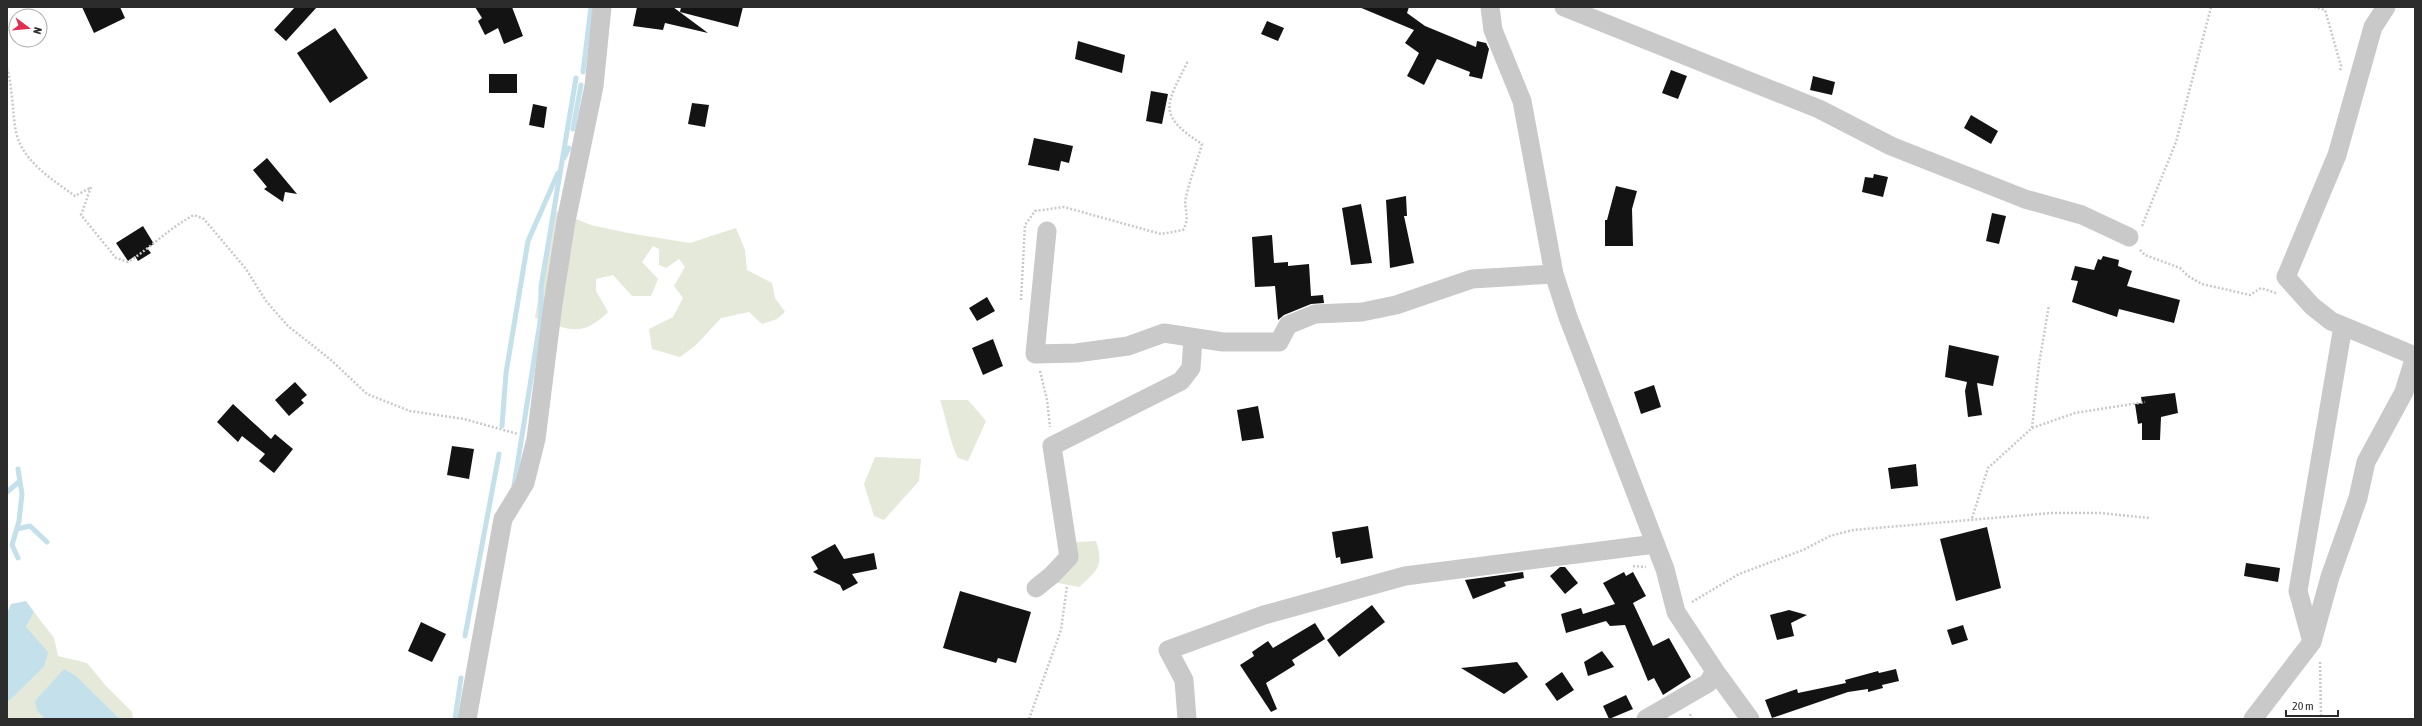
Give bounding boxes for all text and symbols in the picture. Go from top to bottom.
north arrow [8,8,48,48]
text: N [31,26,44,36]
scale bar [2286,692,2338,718]
text: 20 m [2292,699,2314,713]

